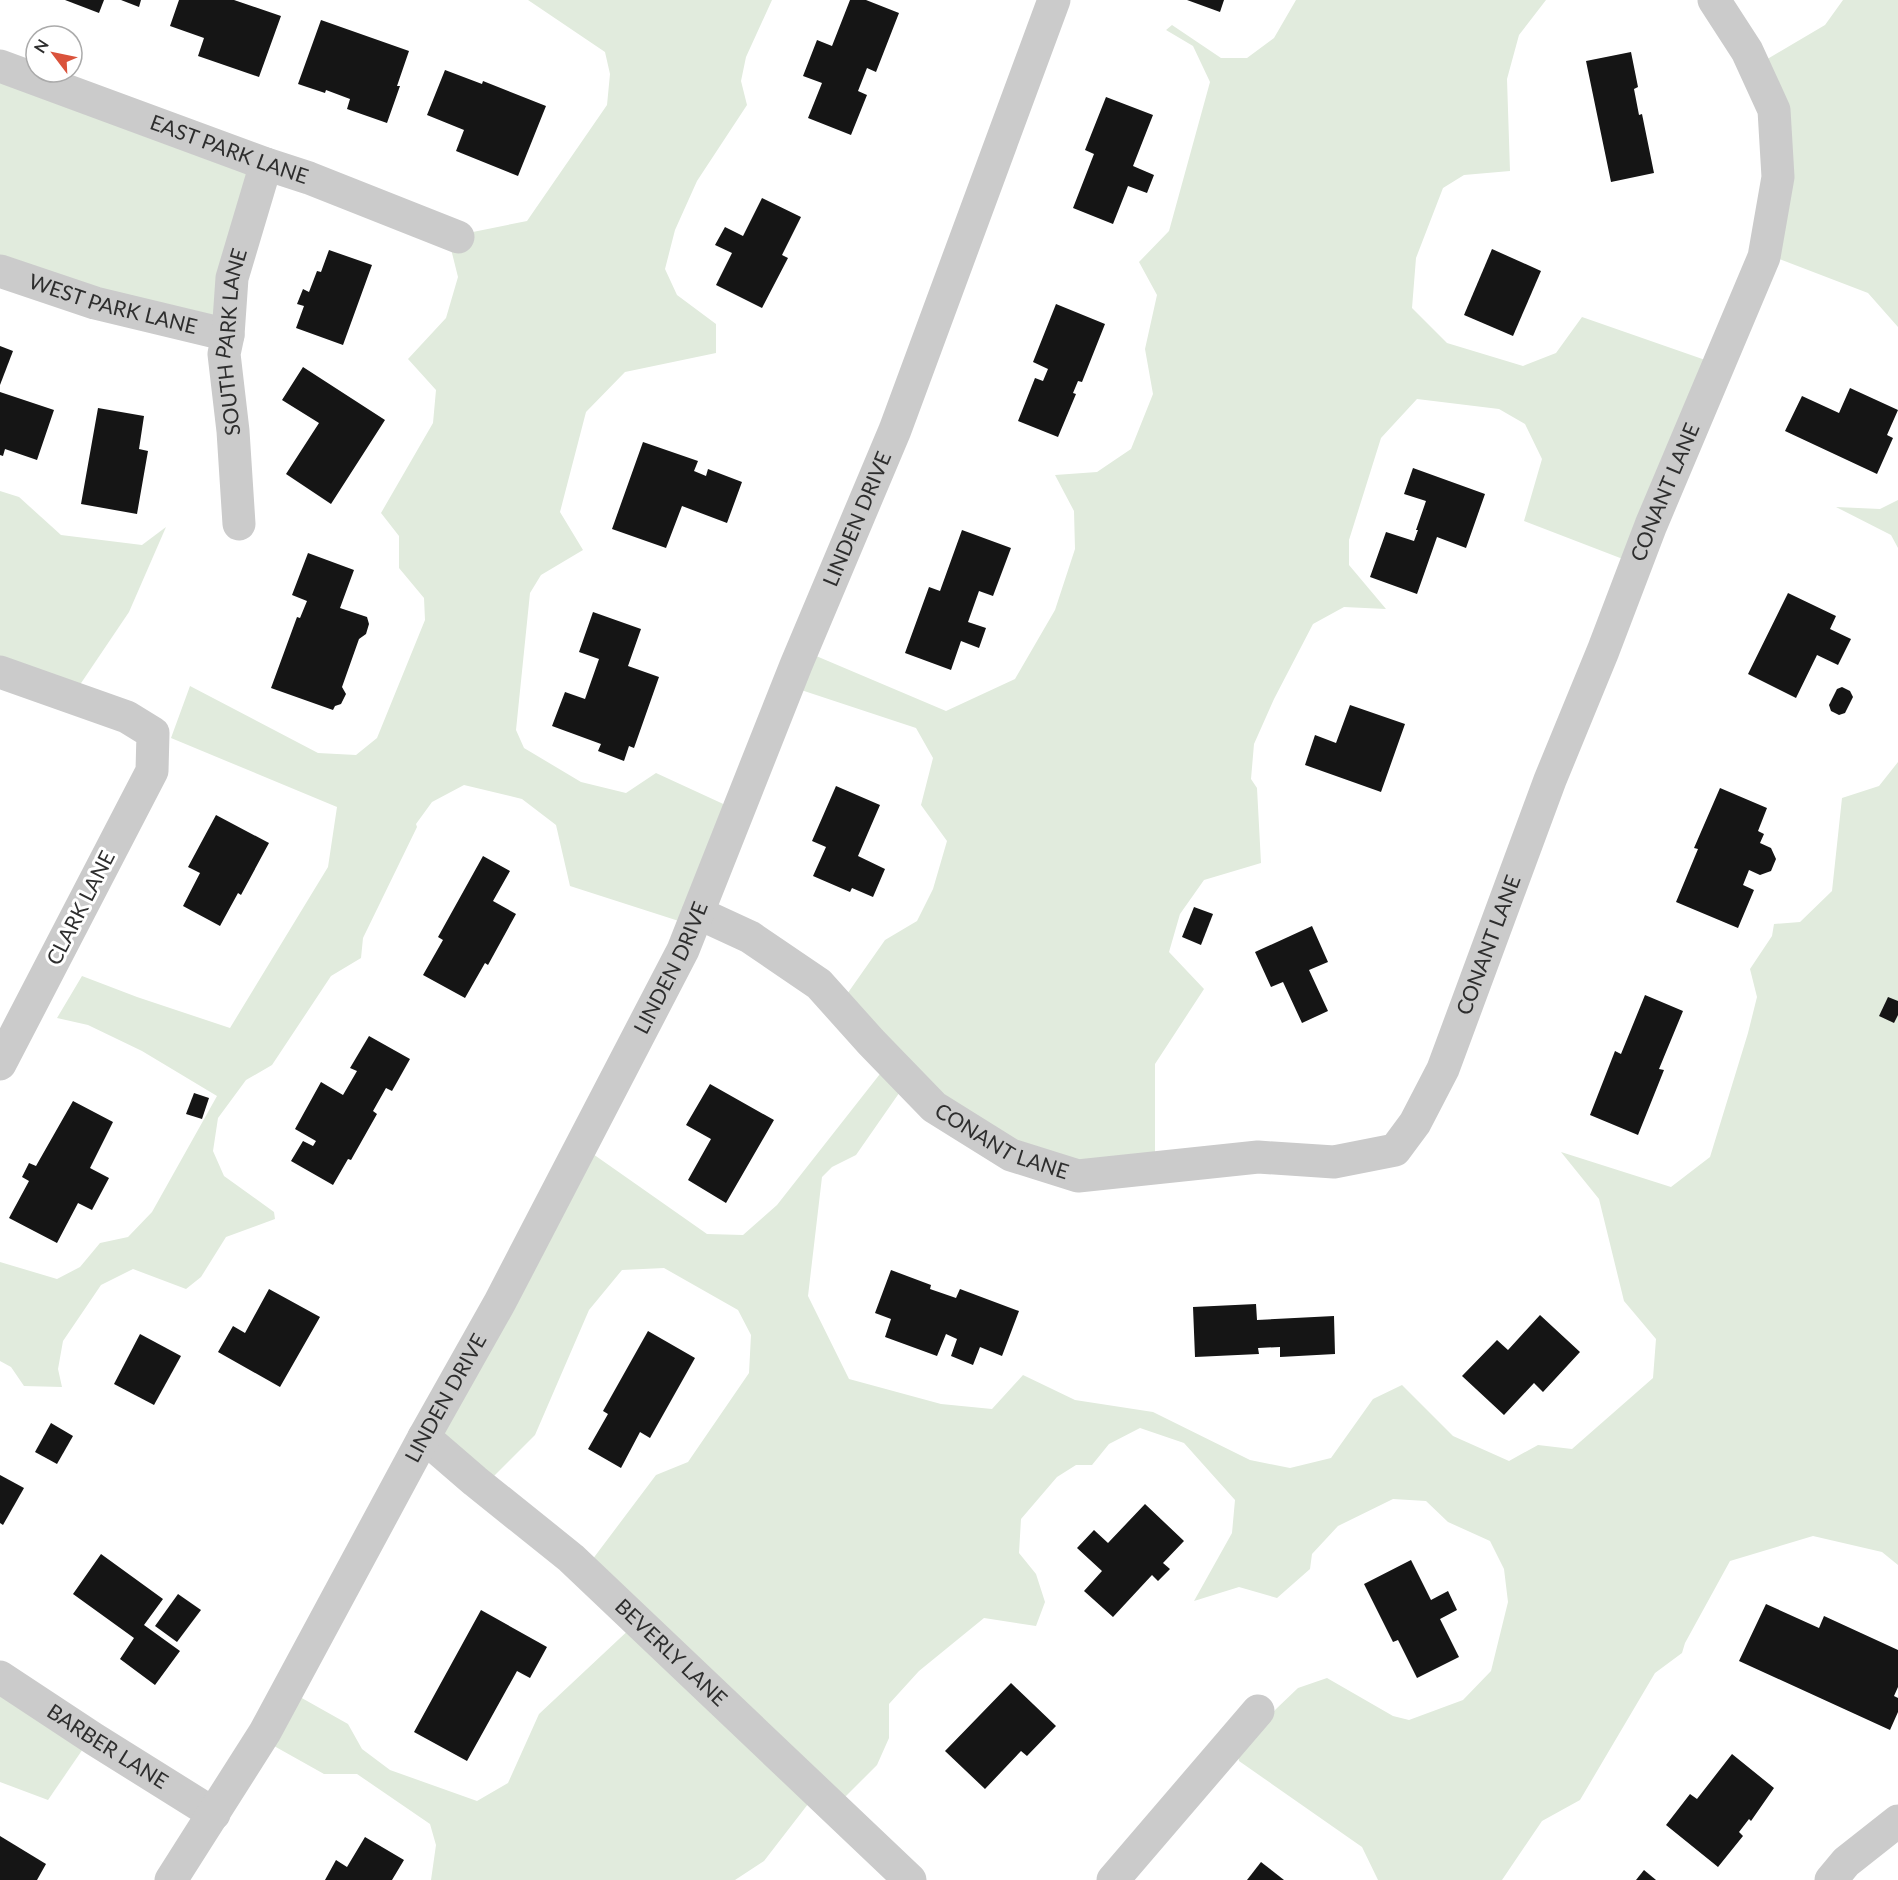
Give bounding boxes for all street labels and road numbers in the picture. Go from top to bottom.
street label: EAST PARK LANE [147,108,312,188]
street label: SOUTH PARK LANE [209,245,251,437]
street label: WEST PARK LANE [26,268,200,338]
street label: CONANT LANE [1624,419,1704,564]
street label: LINDEN DRIVE [817,447,895,590]
street label: CLARK LANE [40,846,119,969]
street label: CONANT LANE [1450,871,1525,1018]
street label: LINDEN DRIVE [628,898,712,1038]
street label: CONANT LANE [931,1097,1072,1183]
street label: LINDEN DRIVE [399,1329,491,1466]
street label: BEVERLY LANE [611,1593,733,1711]
street label: BARBER LANE [43,1698,173,1793]

